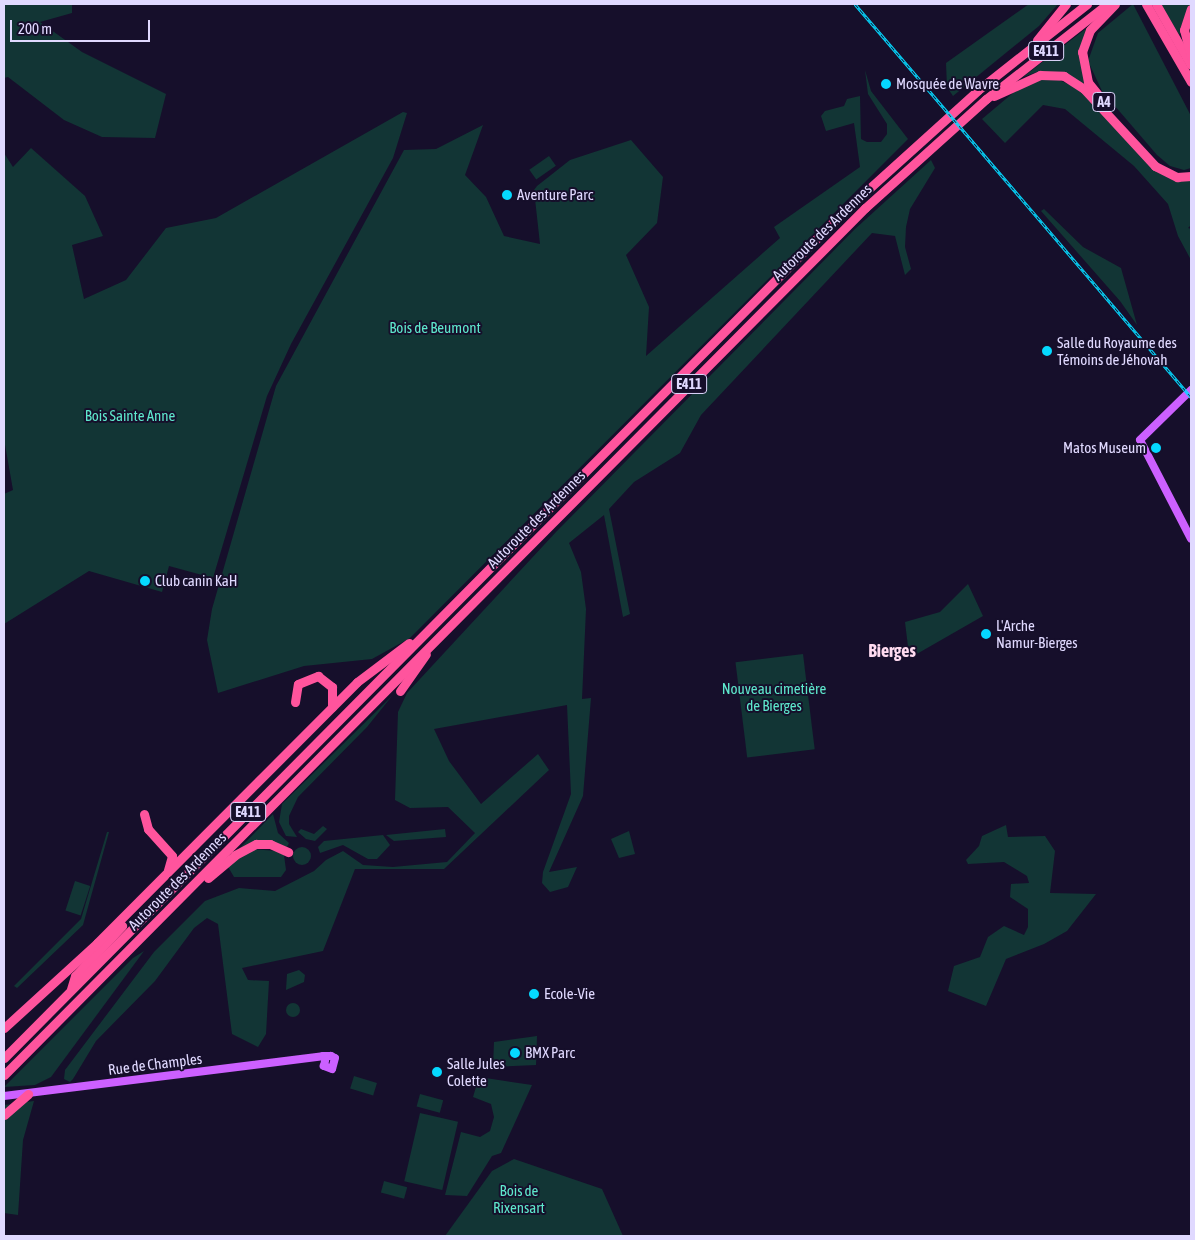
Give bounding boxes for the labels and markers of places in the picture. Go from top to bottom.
place label: Mosquée de Wavre [896,75,999,93]
marker: Mosquée de Wavre [880,78,892,90]
place label: Aventure Parc [517,186,593,204]
marker: Aventure Parc [501,189,513,201]
place label: Salle du Royaume des Témoins de Jéhovah [1057,333,1177,368]
marker: Salle du Royaume des Témoins de Jéhovah [1041,345,1053,357]
place label: Matos Museum [1063,439,1146,457]
marker: Matos Museum [1150,442,1162,454]
place label: Club canin KaH [155,572,237,590]
marker: Club canin KaH [139,575,151,587]
place label: L'Arche Namur-Bierges [996,616,1078,651]
marker: L'Arche Namur-Bierges [980,628,992,640]
place label: Ecole-Vie [544,985,595,1003]
marker: Ecole-Vie [528,988,540,1000]
place label: BMX Parc [525,1044,575,1062]
marker: BMX Parc [509,1047,521,1059]
place label: Salle Jules Colette [447,1054,505,1089]
marker: Salle Jules Colette [431,1066,443,1078]

